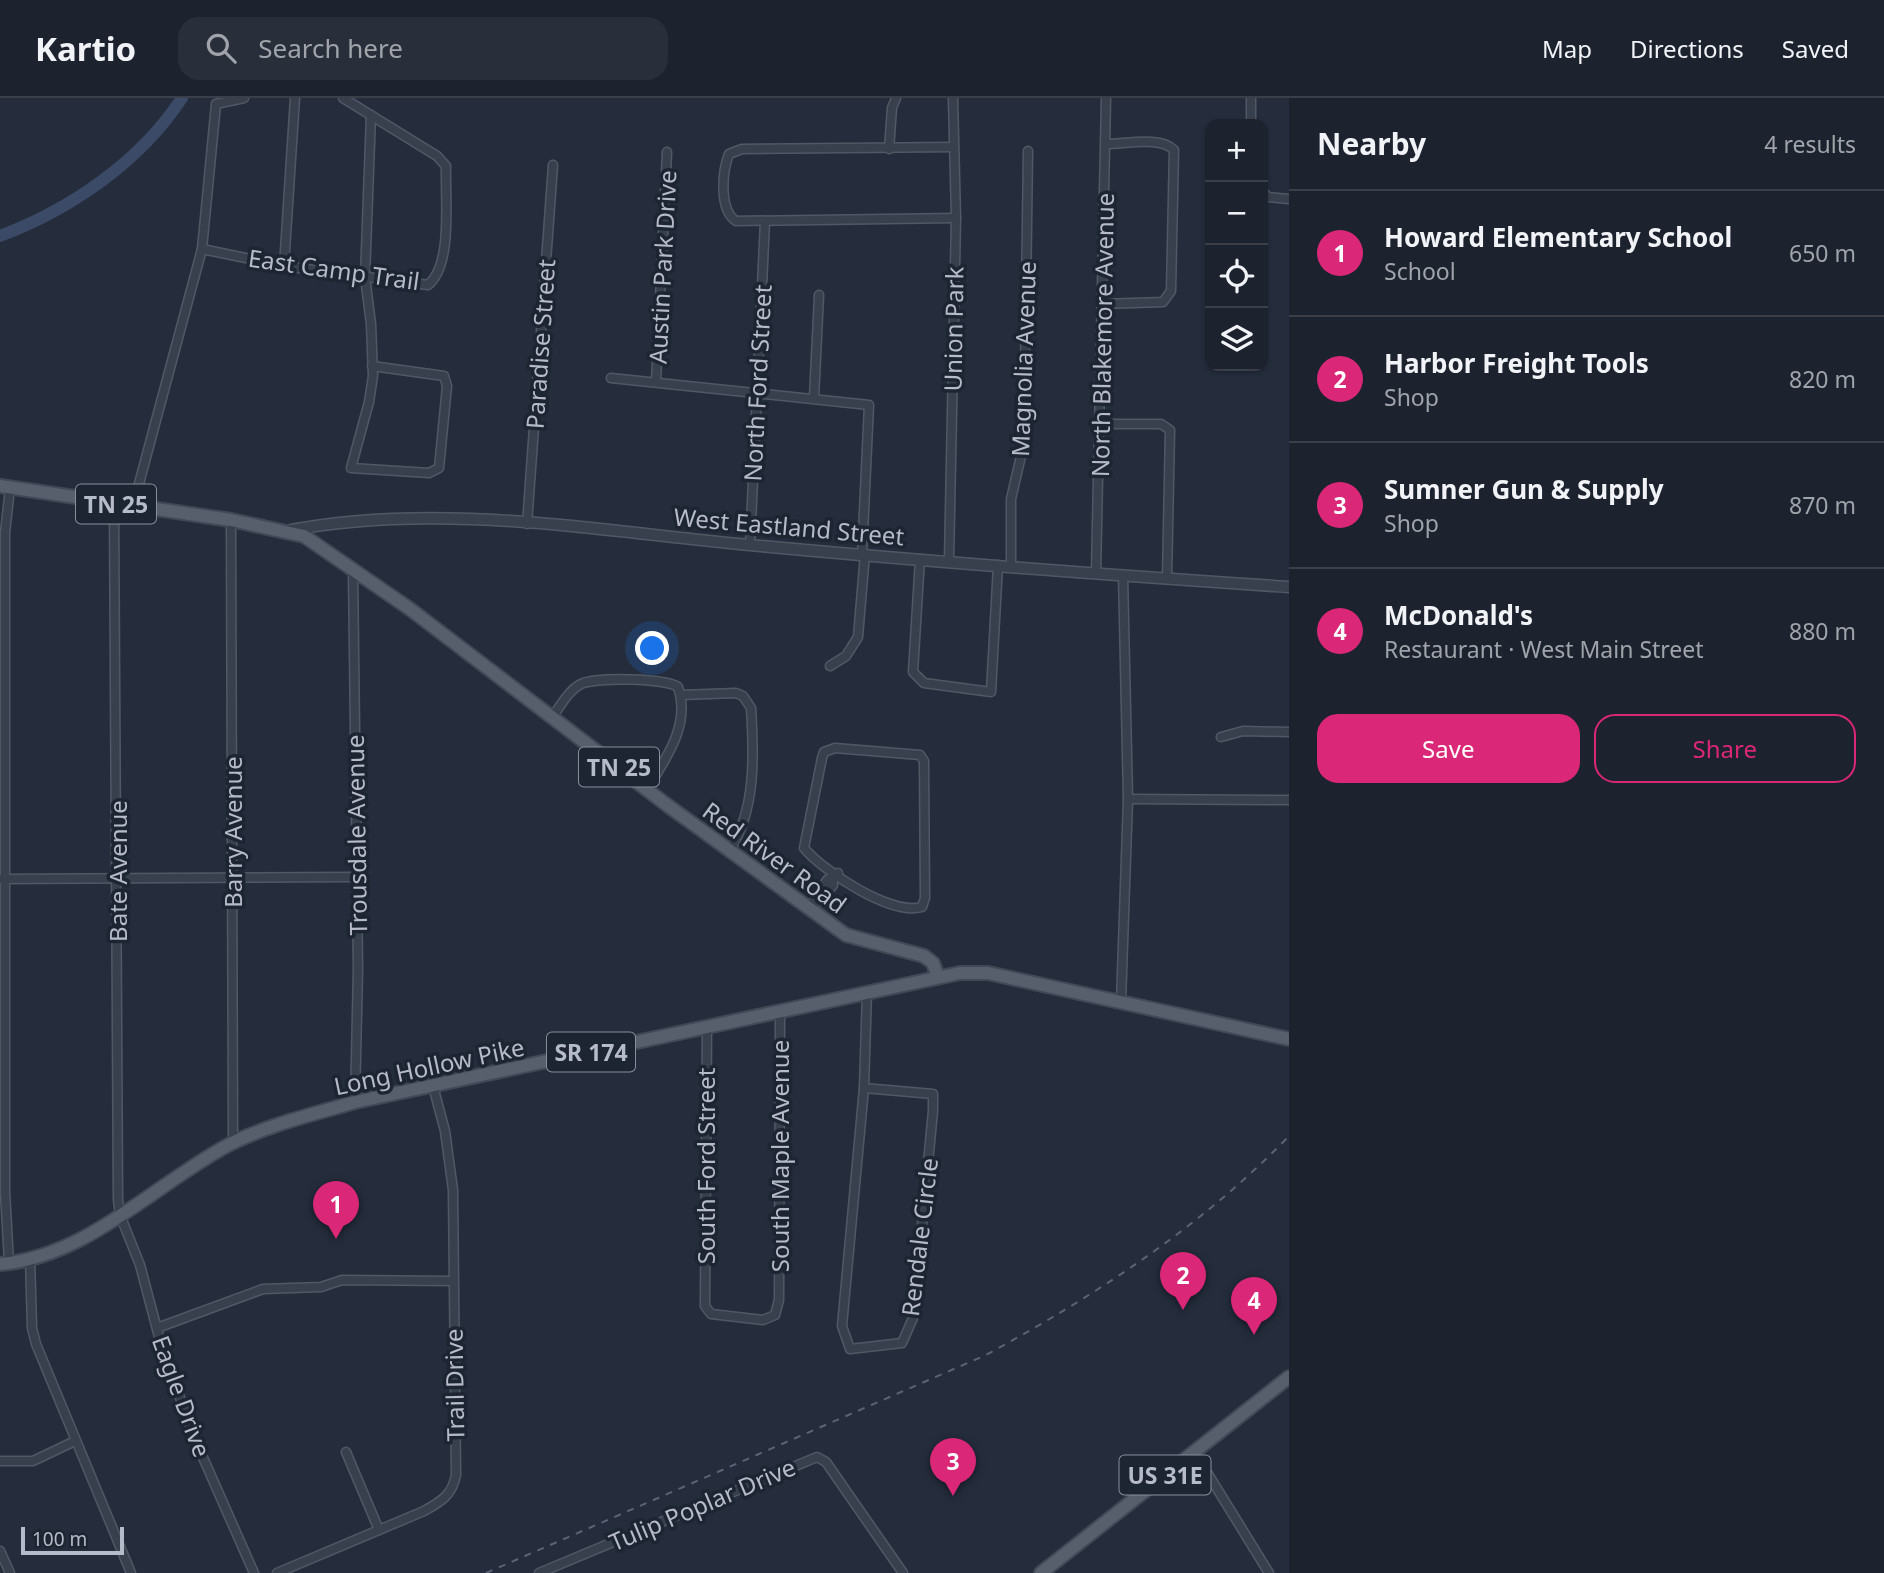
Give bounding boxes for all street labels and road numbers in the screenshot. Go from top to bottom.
street label: Austin Park Drive [640,169,684,365]
street label: North Blakemore Avenue [1083,193,1121,477]
street label: East Camp Trail [246,241,422,297]
street label: Paradise Street [518,258,562,430]
street label: Magnolia Avenue [1003,261,1043,457]
street label: Union Park [935,266,971,392]
street label: North Ford Street [735,284,779,482]
road number: TN 25 [76,484,156,524]
street label: West Eastland Street [672,499,906,553]
street label: Trousdale Avenue [338,734,374,936]
road number: TN 25 [579,748,659,786]
street label: Barry Avenue [216,756,249,908]
street label: Red River Road [696,794,854,920]
street label: Bate Avenue [101,800,134,942]
street label: Long Hollow Pike [331,1030,527,1102]
road number: SR 174 [547,1032,635,1071]
street label: South Maple Avenue [763,1040,796,1272]
street label: South Ford Street [689,1067,722,1264]
street label: Rendale Circle [893,1156,945,1318]
street label: Trail Drive [437,1328,471,1442]
street label: Eagle Drive [145,1331,219,1461]
street label: Tulip Poplar Drive [604,1450,800,1558]
road number: US 31E [1120,1456,1210,1494]

